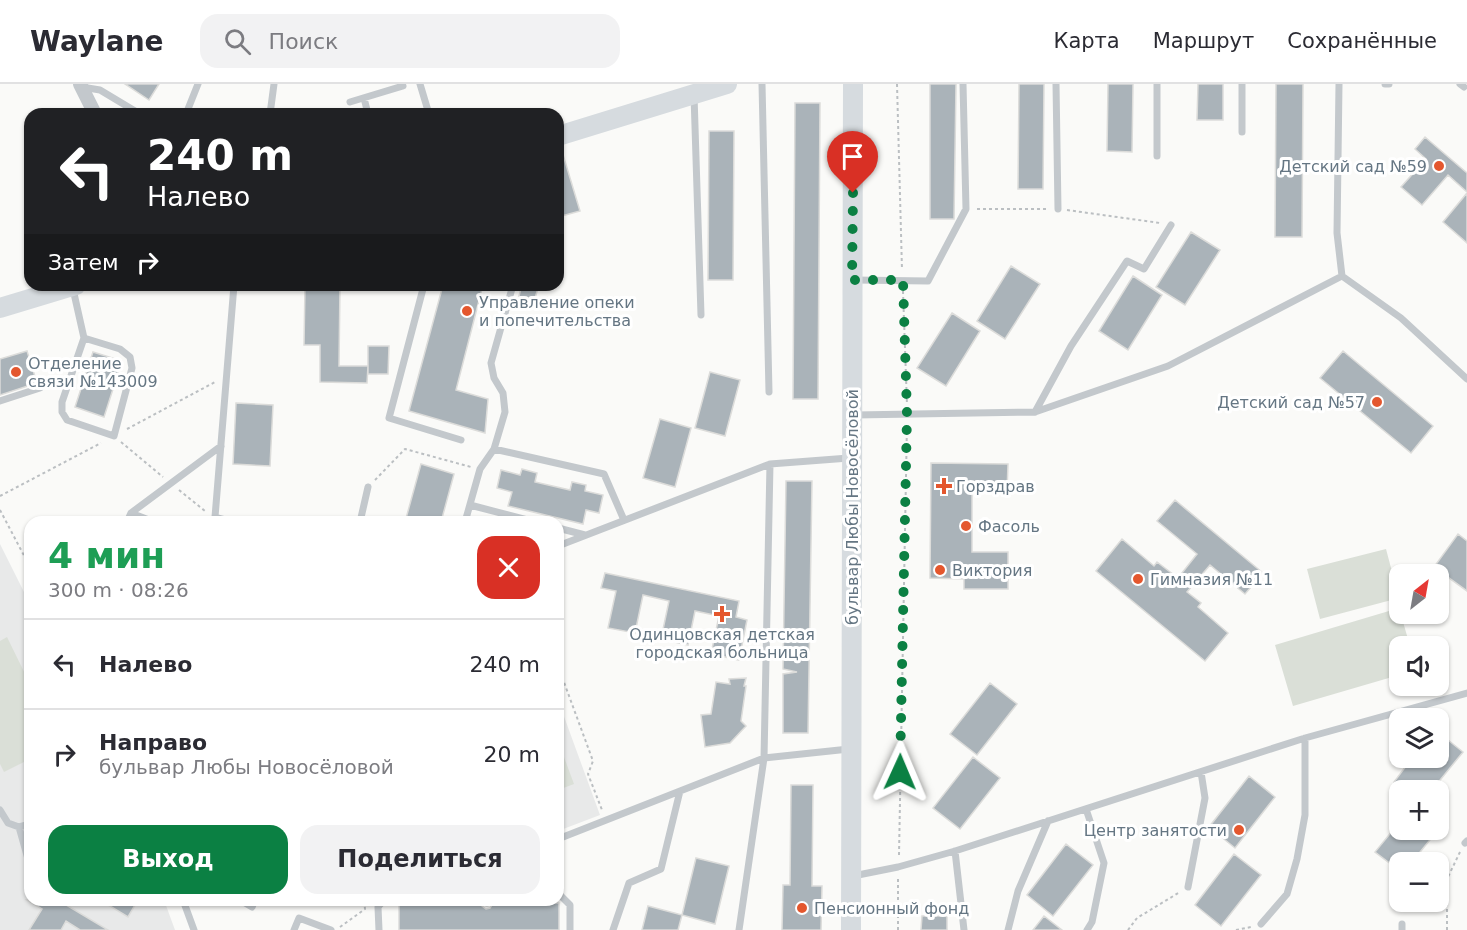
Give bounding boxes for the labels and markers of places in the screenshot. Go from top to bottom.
pin [827,131,878,193]
place label: Детский сад №59 [1279,157,1427,176]
marker: Детский сад №59 [1432,159,1446,173]
place label: Управление опеки и попечительства [479,293,635,330]
marker: Управление опеки и попечительства [460,304,474,318]
place label: Отделение связи №143009 [28,354,158,391]
marker: Отделение связи №143009 [9,365,23,379]
place label: Детский сад №57 [1217,393,1365,412]
marker: Детский сад №57 [1370,395,1384,409]
place label: Горздрав [956,477,1035,496]
marker: Горздрав [937,479,951,493]
place label: Фасоль [978,517,1040,536]
marker: Фасоль [959,519,973,533]
place label: Виктория [952,561,1032,580]
marker: Виктория [933,563,947,577]
place label: Гимназия №11 [1150,570,1273,589]
marker: Гимназия №11 [1131,572,1145,586]
marker: Одинцовская детская городская больница [713,605,731,623]
place label: Одинцовская детская городская больница [629,625,815,662]
place label: Центр занятости [1084,821,1227,840]
marker: Центр занятости [1232,823,1246,837]
place label: Пенсионный фонд [814,899,969,918]
marker: Пенсионный фонд [795,901,809,915]

